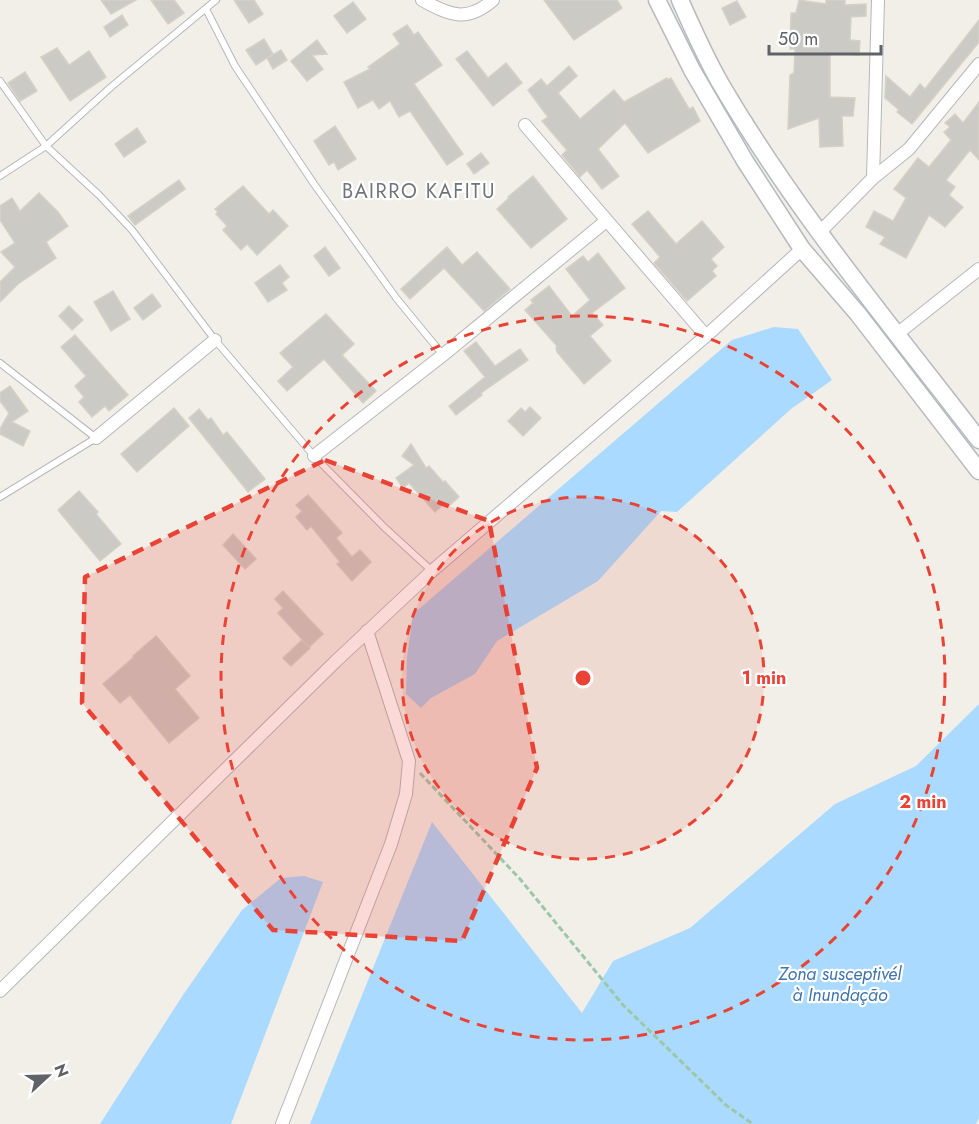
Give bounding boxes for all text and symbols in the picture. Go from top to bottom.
scale bar [769,18,882,56]
text: 50 m [778,26,818,52]
district label: BAIRRO KAFITU [342,177,496,206]
text: 1 min [742,665,786,691]
centre of rings [573,668,593,688]
text: 2 min [899,789,947,815]
water label: Zona susceptivél à Inundação [778,961,902,1008]
north arrow [18,1046,78,1106]
text: N [48,1060,74,1081]

